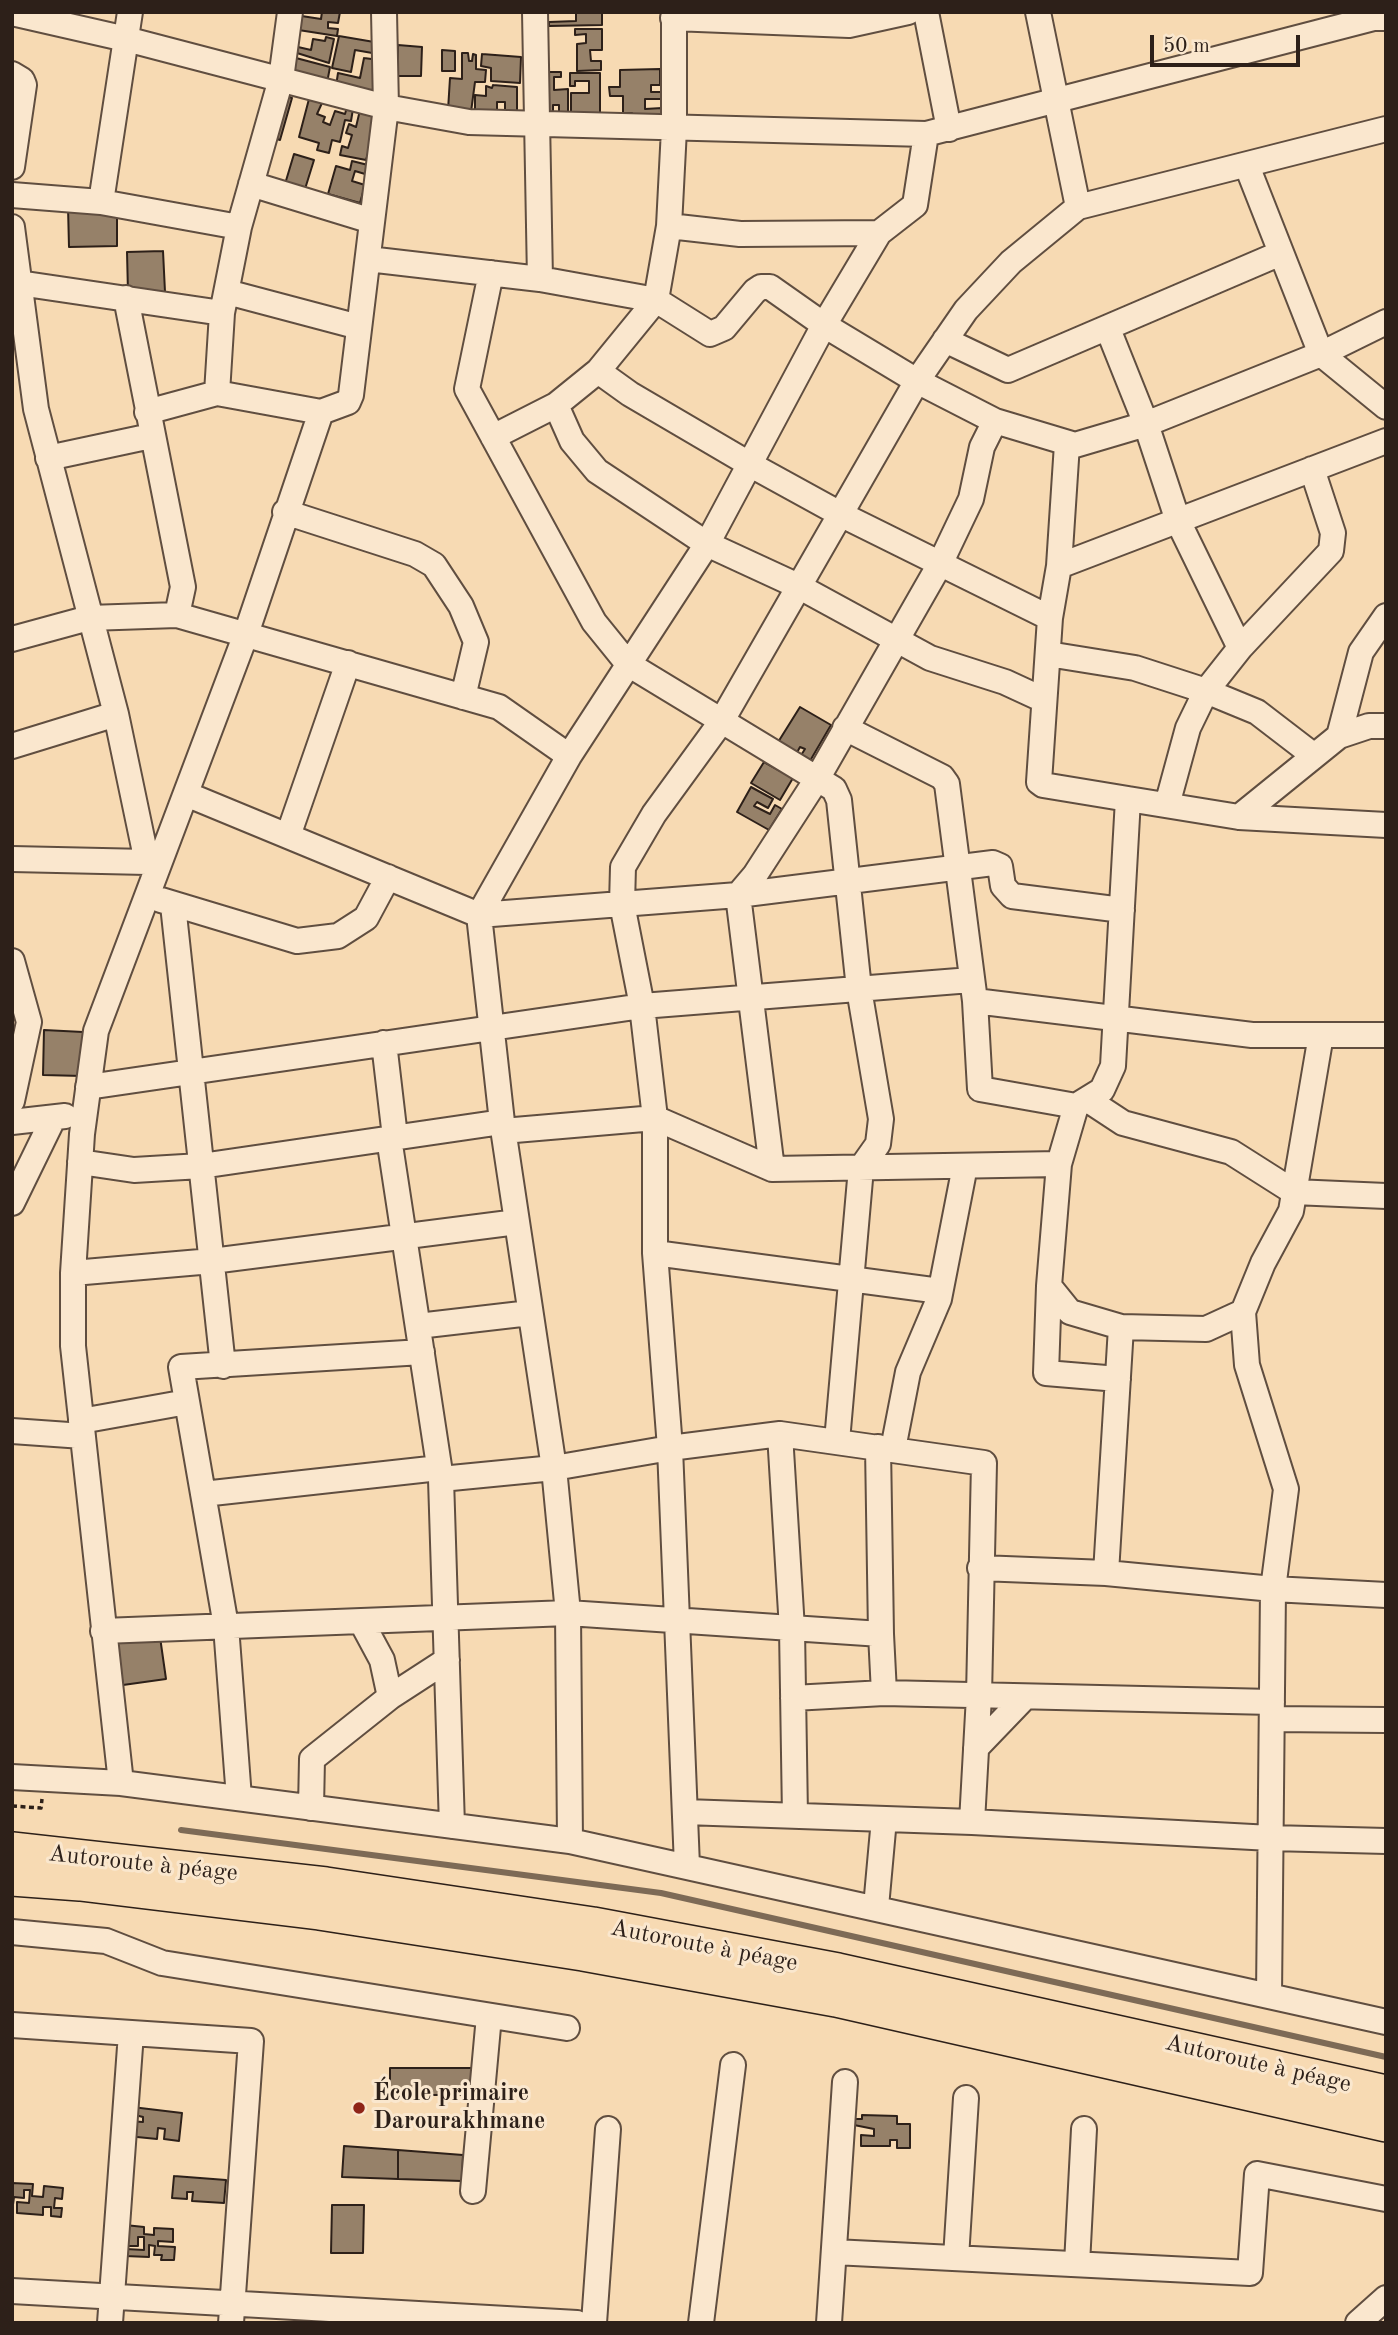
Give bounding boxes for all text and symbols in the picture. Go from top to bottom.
scale bar [1153,21,1304,65]
text: 50 m [1163,36,1210,57]
street label: Autoroute à péage [47,1840,239,1888]
street label: Autoroute à péage [608,1914,800,1978]
street label: Autoroute à péage [1162,2029,1354,2099]
place label: École primaire Darourakhmane [373,2080,545,2136]
marker: École primaire Darourakhmane [351,2100,367,2116]

